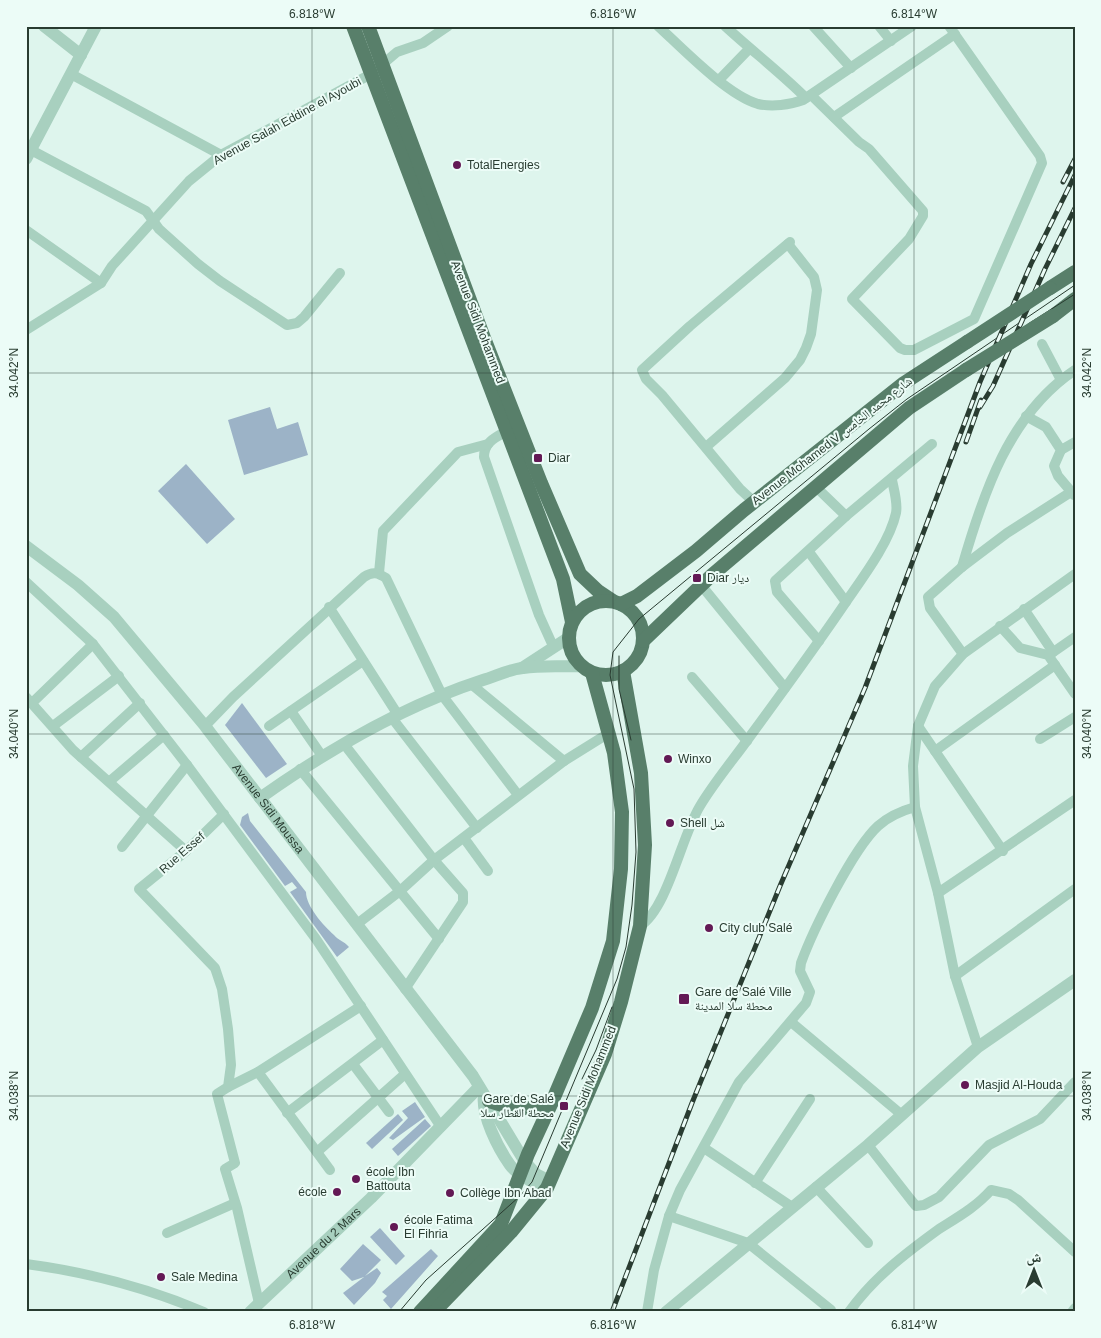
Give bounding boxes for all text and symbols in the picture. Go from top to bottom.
text: 6.818°W [289,7,336,21]
text: 6.816°W [590,7,637,21]
text: 6.814°W [891,7,938,21]
street label: Avenue Salah Eddine el Ayoubi [211,74,363,168]
place label: TotalEnergies [467,158,540,172]
marker: TotalEnergies [451,159,463,171]
street label: Avenue Sidi Mohammed [448,259,508,385]
text: 34.042°N [7,348,21,398]
text: 34.042°N [1080,348,1094,398]
street label: Avenue Mohamed V شارع محمد الخامس [749,374,916,509]
place label: Diar [548,451,570,465]
marker: Diar [532,452,544,464]
place label: Diar ديار [707,571,749,585]
marker: Diar ديار [691,572,703,584]
text: 34.040°N [7,709,21,759]
text: 34.040°N [1080,709,1094,759]
place label: Winxo [678,752,712,766]
marker: Winxo [662,753,674,765]
street label: Avenue Sidi Moussa [229,761,307,856]
place label: Shell شل [680,816,725,830]
marker: Shell شل [664,817,676,829]
street label: Rue Essef [157,829,208,876]
place label: City club Salé [719,921,793,935]
marker: City club Salé [703,922,715,934]
place label: Gare de Salé Ville محطة سلا المدينة [695,985,792,1013]
marker: Gare de Salé Ville محطة سلا المدينة [677,992,691,1006]
street label: Avenue Sidi Mohammed [557,1024,619,1150]
text: 34.038°N [7,1071,21,1121]
text: 34.038°N [1080,1071,1094,1121]
place label: Masjid Al-Houda [975,1078,1063,1092]
marker: Masjid Al-Houda [959,1079,971,1091]
place label: Gare de Salé محطة القطار سلا [480,1092,554,1120]
marker: Gare de Salé محطة القطار سلا [558,1100,570,1112]
place label: école Ibn Battouta [366,1165,415,1193]
marker: école Ibn Battouta [350,1173,362,1185]
place label: école [298,1185,327,1199]
marker: école [331,1186,343,1198]
place label: Collège Ibn Abad [460,1186,551,1200]
marker: Collège Ibn Abad [444,1187,456,1199]
street label: Avenue du 2 Mars [283,1204,364,1281]
place label: école Fatima El Fihria [404,1213,473,1241]
marker: école Fatima El Fihria [388,1221,400,1233]
north arrow [1008,1246,1058,1296]
text: ش [1027,1249,1042,1266]
place label: Sale Medina [171,1270,238,1284]
marker: Sale Medina [155,1271,167,1283]
text: 6.818°W [289,1318,336,1332]
text: 6.816°W [590,1318,637,1332]
text: 6.814°W [891,1318,938,1332]

